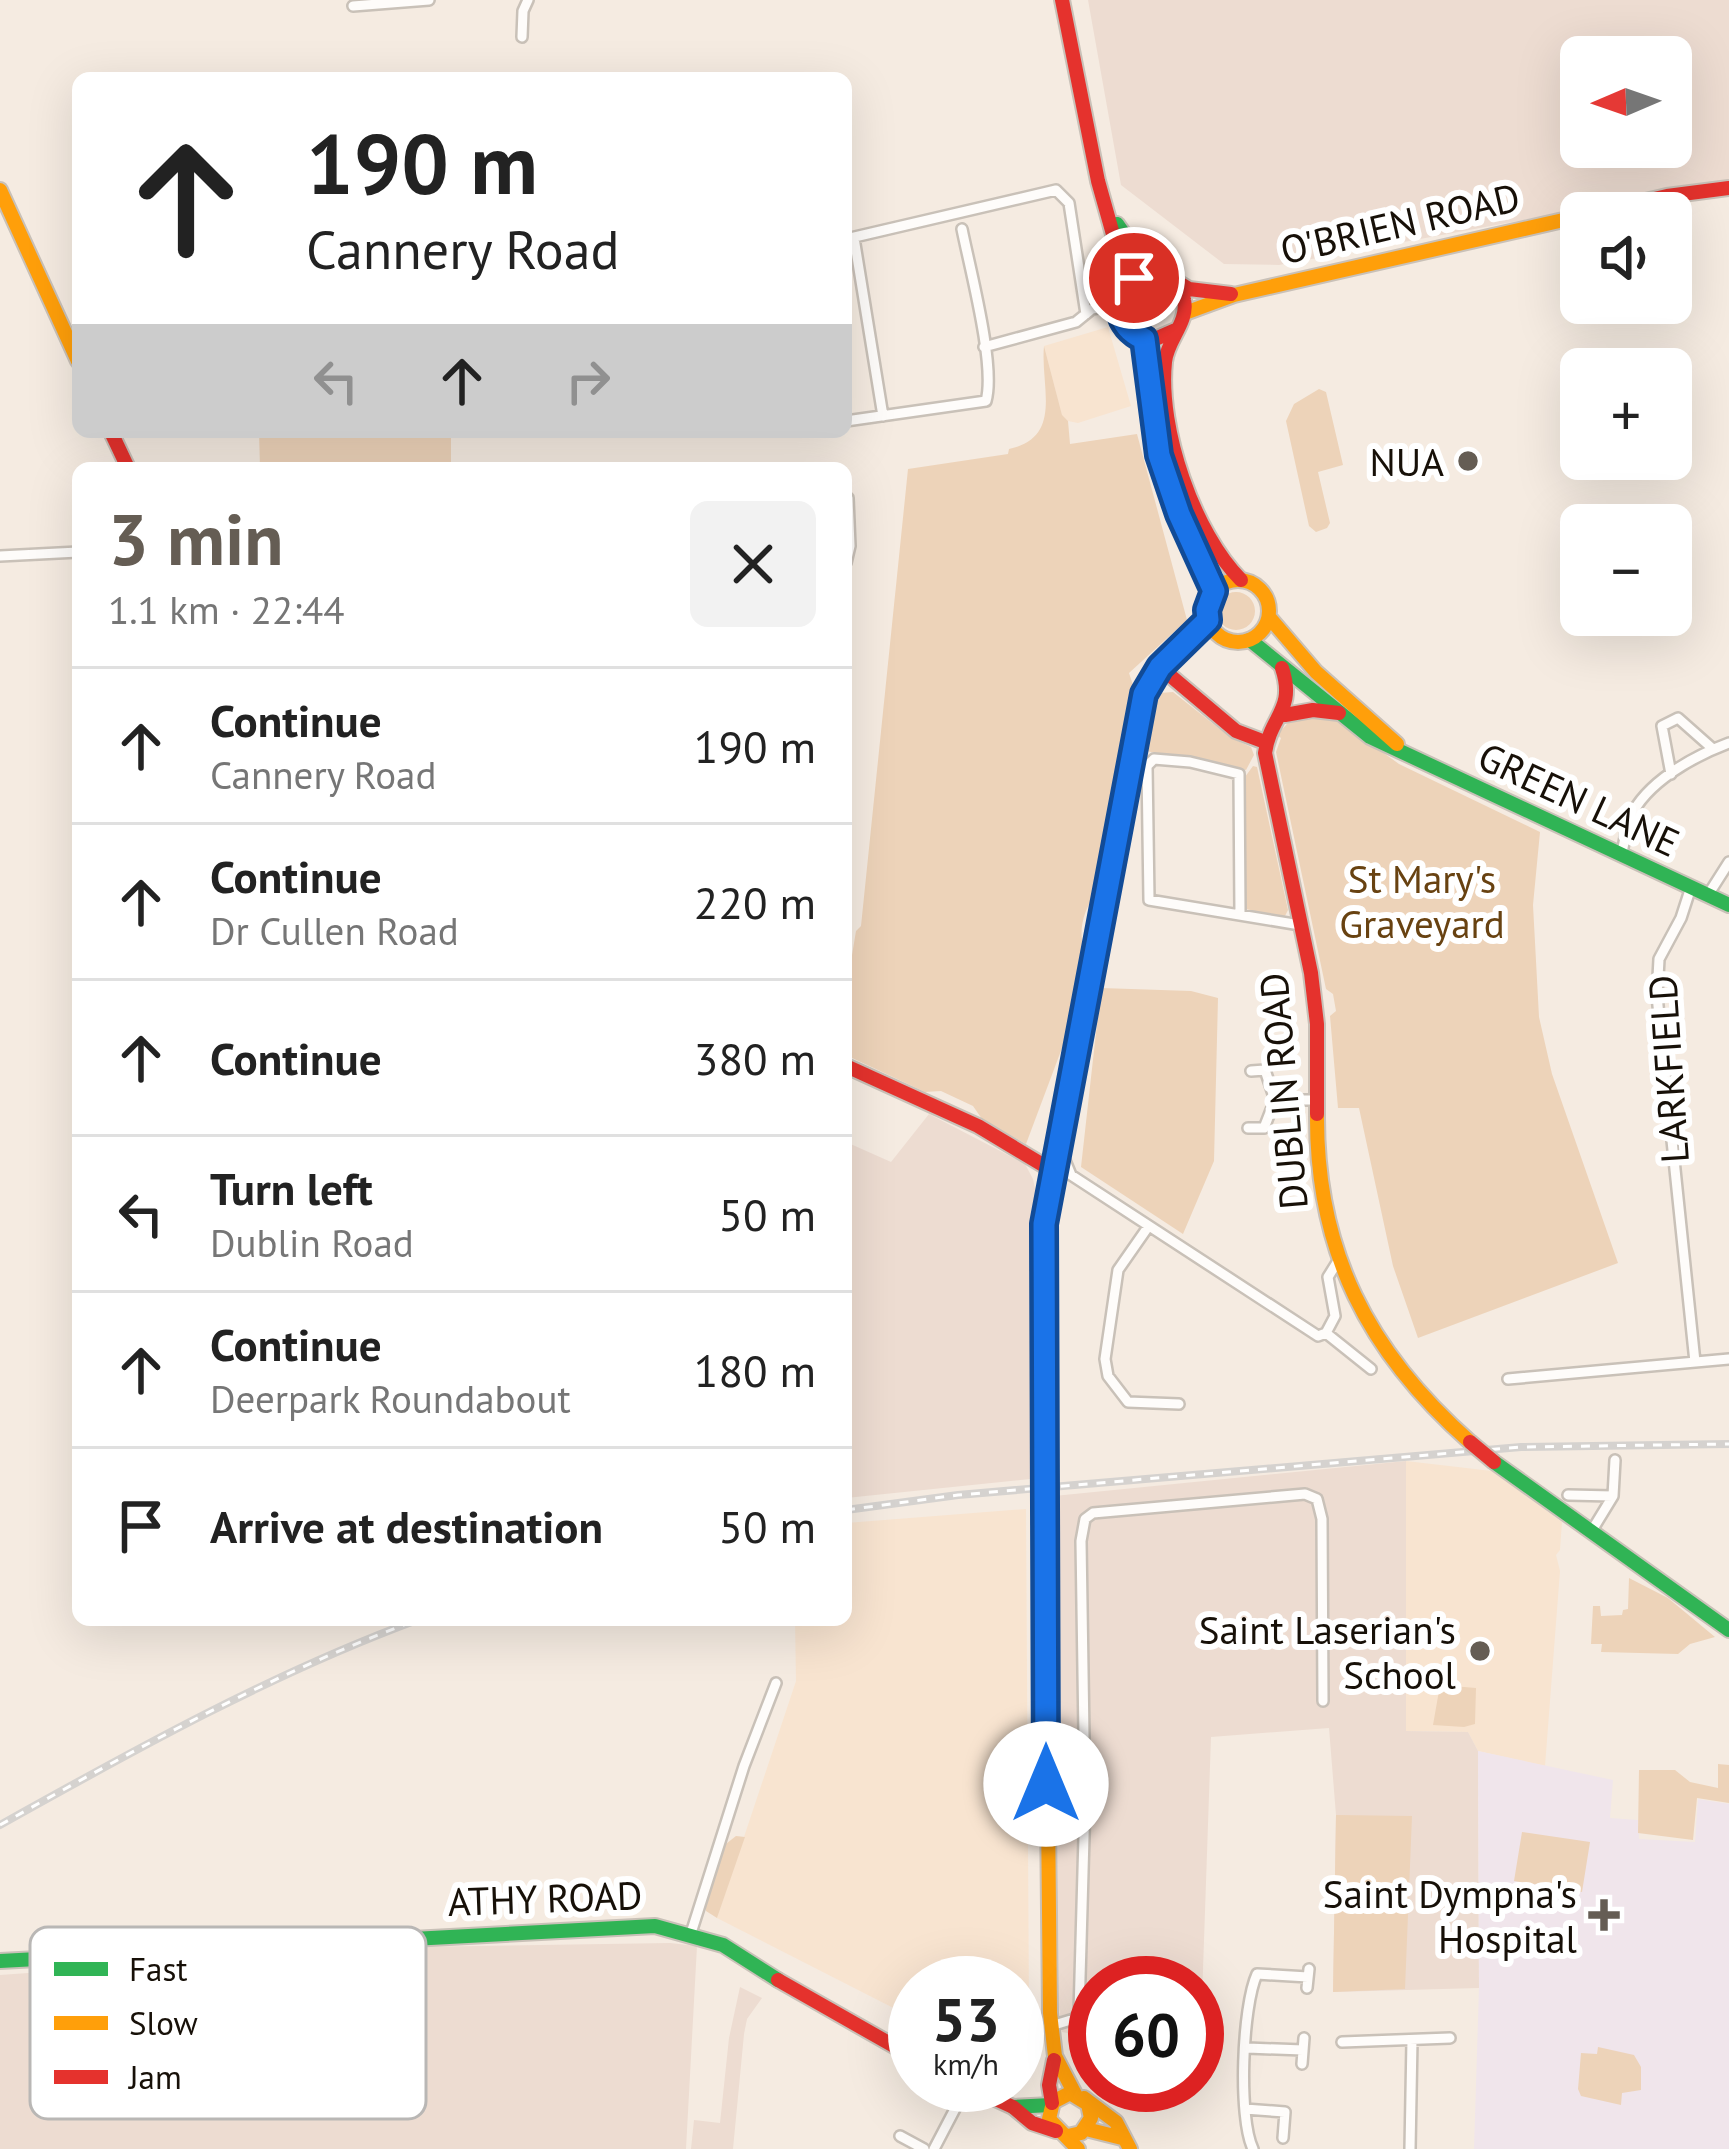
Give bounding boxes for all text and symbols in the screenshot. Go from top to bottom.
north arrow [1560,36,1692,168]
map controls [1560,36,1692,636]
text: 190 m [306,108,538,217]
icon: ahead [108,120,264,276]
street label: O'BRIEN ROAD [1275,171,1525,275]
button: sound [1560,192,1692,324]
text: Cannery Road [306,214,620,284]
pin [1083,227,1185,329]
icon: arrive [1101,245,1167,311]
icon: left [303,348,369,414]
icon: ahead [429,348,495,414]
icon: right [555,348,621,414]
button: + [1560,348,1692,480]
place label: NUA [1370,436,1444,487]
marker: NUA [1455,448,1481,474]
text: 3 min [108,492,284,585]
button: close [690,501,816,627]
button: − [1560,504,1692,636]
text: 1.1 km · 22:44 [108,584,344,635]
text: Continue [210,691,382,749]
icon: ahead [108,713,174,779]
text: 190 m [694,717,816,775]
street label: GREEN LANE [1470,730,1688,868]
text: Cannery Road [210,749,436,800]
text: Continue [210,847,382,905]
park label: St Mary's Graveyard [1339,853,1505,949]
icon: ahead [108,869,174,935]
text: 220 m [694,873,816,931]
text: Dr Cullen Road [210,905,459,956]
street label: DUBLIN ROAD [1247,971,1319,1211]
street label: LARKFIELD [1636,973,1700,1165]
icon: ahead [108,1025,174,1091]
text: Continue [210,1029,382,1087]
text: 380 m [694,1029,816,1087]
text: Turn left [210,1159,373,1217]
icon: left [108,1181,174,1247]
text: 50 m [718,1185,816,1243]
text: Dublin Road [210,1217,414,1268]
text: Continue [210,1315,382,1373]
icon: ahead [108,1337,174,1403]
text: 180 m [694,1341,816,1399]
text: Deerpark Roundabout [210,1373,571,1424]
icon: arrive [108,1493,174,1559]
text: Arrive at destination [210,1497,603,1555]
text: 50 m [718,1497,816,1555]
place label: Saint Laserian's School [1199,1604,1457,1700]
marker: Saint Laserian's School [1467,1638,1493,1664]
position arrow [983,1721,1109,1847]
place label: Saint Dympna's Hospital [1323,1868,1578,1964]
street label: ATHY ROAD [447,1869,643,1927]
marker: Saint Dympna's Hospital [1588,1899,1620,1931]
legend [30,1927,426,2119]
text: Fast [129,1947,188,1990]
speed limit sign: 60 [1068,1956,1224,2112]
text: 53 [932,1980,1000,2058]
text: Slow [129,2001,198,2044]
text: km/h [933,2044,999,2083]
text: Jam [127,2055,182,2098]

